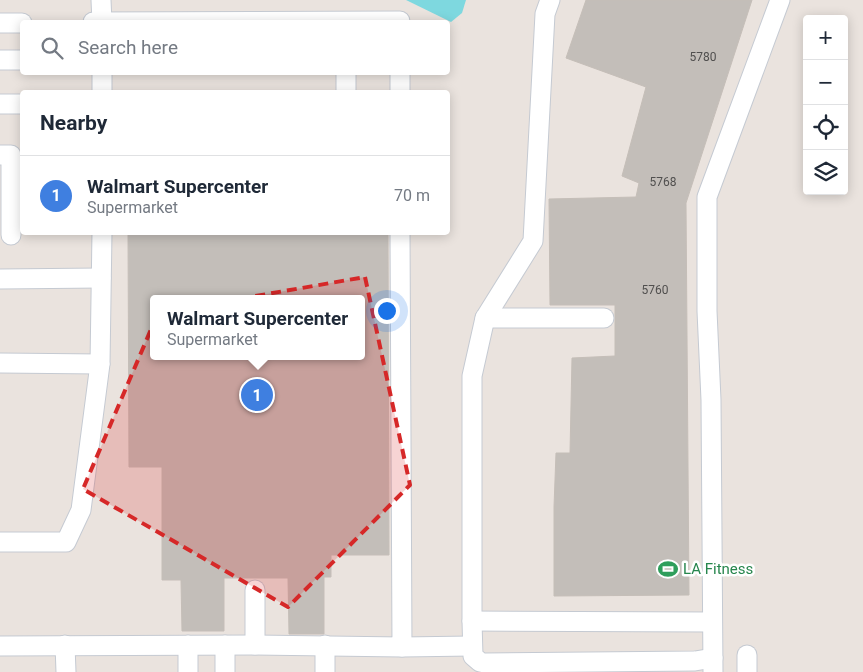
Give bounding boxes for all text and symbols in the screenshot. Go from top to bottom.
map controls [803,15,848,195]
button: + [803,15,848,60]
search box [20,20,450,75]
icon: search [38,34,66,62]
text: Search here [78,36,178,59]
house number: 5780 [690,50,717,64]
button: − [803,60,848,105]
button: locate [803,105,848,150]
text: Nearby [40,111,107,135]
button: layers [803,150,848,195]
text: Walmart Supercenter [87,175,268,198]
house number: 5768 [650,175,677,189]
text: 1 [51,186,61,205]
text: 70 m [394,186,430,205]
text: Supermarket [87,198,178,217]
house number: 5760 [642,283,669,297]
popup [150,295,365,360]
your location [374,298,400,324]
text: Walmart Supercenter [167,307,348,330]
text: Supermarket [167,330,258,349]
pin: 1 [241,376,273,414]
sports icon: LA Fitness [657,558,679,580]
place label: LA Fitness [683,560,753,578]

